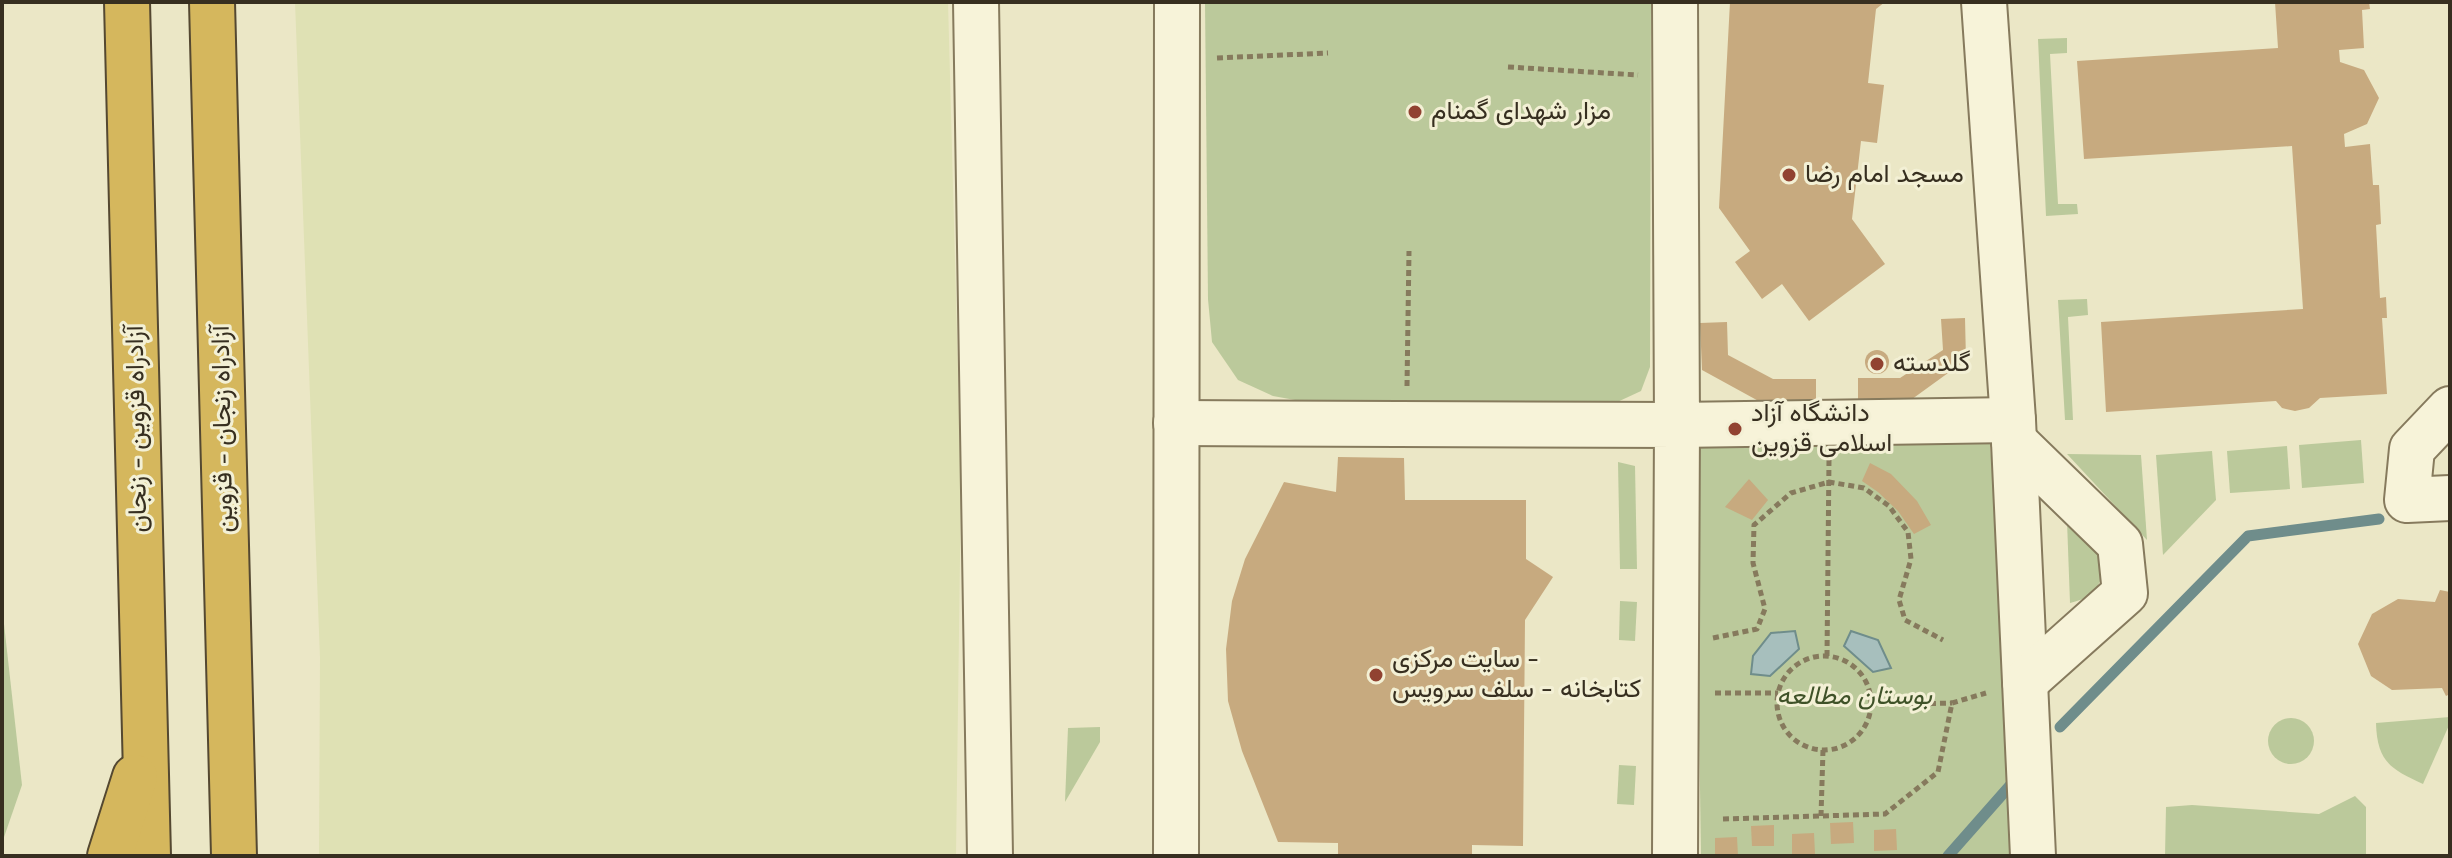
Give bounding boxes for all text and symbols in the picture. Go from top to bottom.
place label: مزار شهدای گمنام [1431,92,1611,133]
marker: مزار شهدای گمنام [1406,103,1424,121]
place label: مسجد امام رضا [1805,155,1964,196]
marker: مسجد امام رضا [1780,166,1798,184]
street label: آزادراه قزوین - زنجان [116,323,160,533]
street label: آزادراه زنجان - قزوین [202,323,246,533]
place label: گلدسته [1893,344,1971,385]
marker: گلدسته [1868,355,1886,373]
place label: دانشگاه آزاد اسلامی قزوین [1751,394,1892,465]
marker: دانشگاه آزاد اسلامی قزوین [1726,420,1744,438]
place label: سایت مرکزی - کتابخانه - سلف سرویس [1392,640,1641,711]
marker: سایت مرکزی - کتابخانه - سلف سرویس [1367,666,1385,684]
park label: بوستان مطالعه [1776,677,1933,718]

